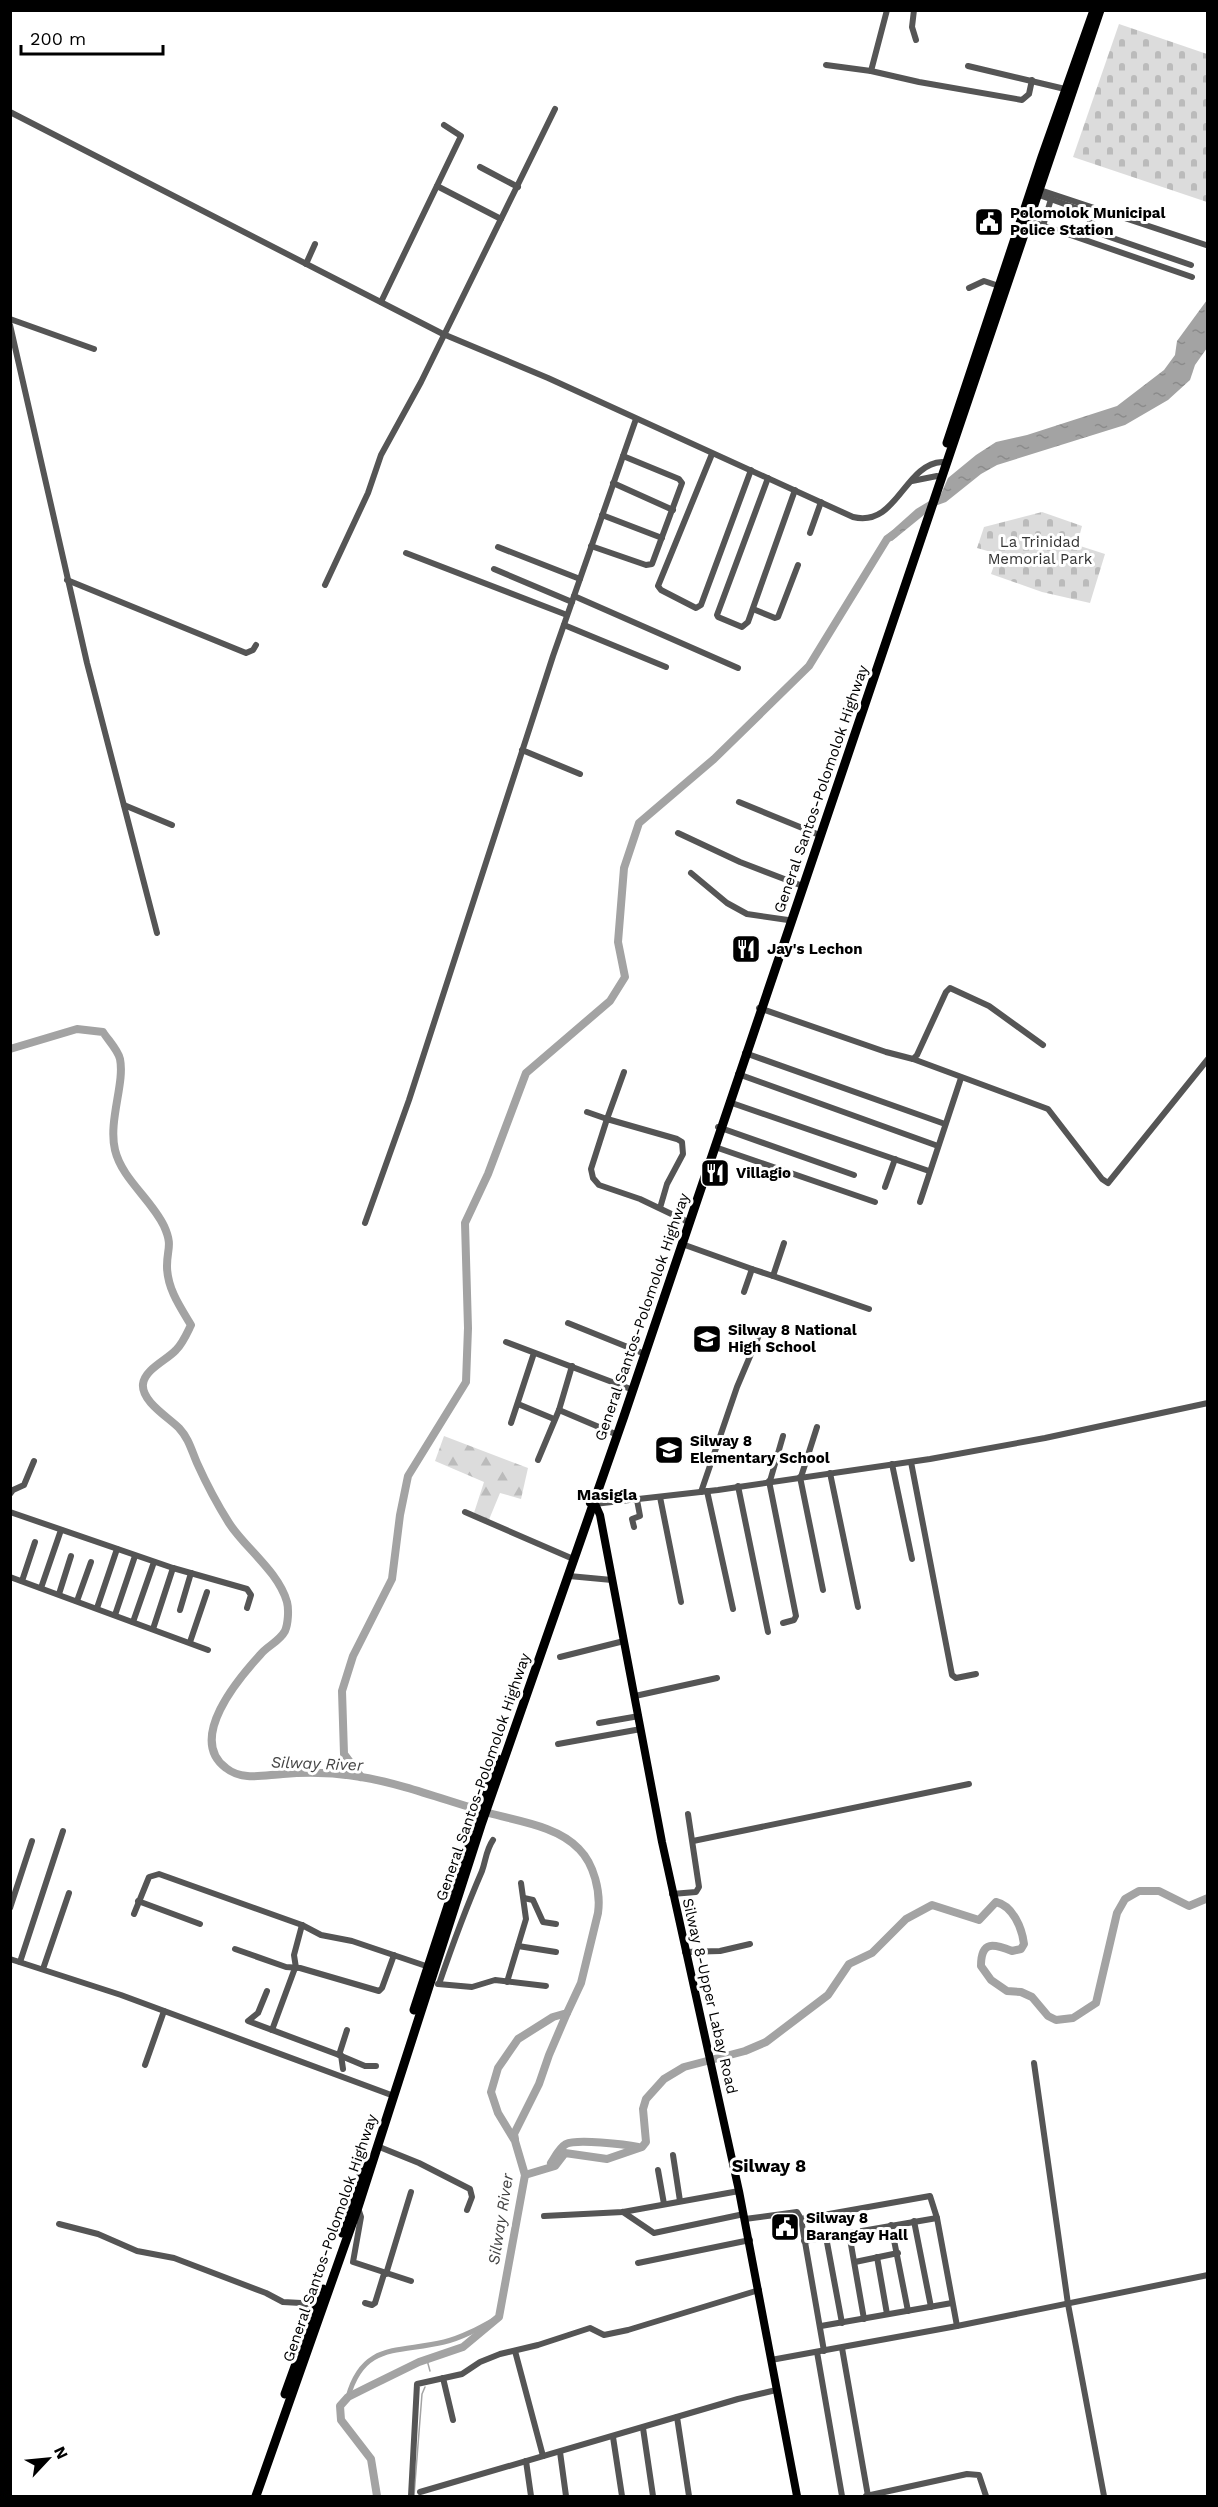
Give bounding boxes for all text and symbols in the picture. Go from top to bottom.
scale bar [21,18,164,56]
text: 200 m [30,28,86,49]
place label: Polomolok Municipal Police Station [1010,204,1165,239]
public building icon: Polomolok Municipal Police Station [973,206,1005,238]
park label: La Trinidad Memorial Park [988,533,1093,568]
street label: General Santos-Polomolok Highway [770,662,872,915]
restaurant icon: Jay's Lechon [730,933,762,965]
place label: Jay's Lechon [767,940,863,958]
restaurant icon: Villagio [699,1157,731,1189]
place label: Villagio [736,1164,791,1182]
street label: General Santos-Polomolok Highway [591,1190,693,1443]
place label: Silway 8 National High School [728,1321,857,1356]
school or university icon: Silway 8 National High School [691,1323,723,1355]
place label: Silway 8 Elementary School [690,1432,830,1467]
school or university icon: Silway 8 Elementary School [653,1434,685,1466]
district label: Masigla [577,1485,638,1504]
street label: General Santos-Polomolok Highway [432,1650,534,1903]
water label: Silway River [270,1752,364,1775]
street label: Silway 8-Upper Labay Road [679,1896,741,2096]
street label: General Santos-Polomolok Highway [279,2111,381,2364]
district label: Silway 8 [732,2155,806,2176]
water label: Silway River [484,2171,517,2266]
place label: Silway 8 Barangay Hall [806,2209,908,2244]
public building icon: Silway 8 Barangay Hall [769,2211,801,2243]
north arrow [18,2429,78,2489]
text: N [50,2443,72,2462]

